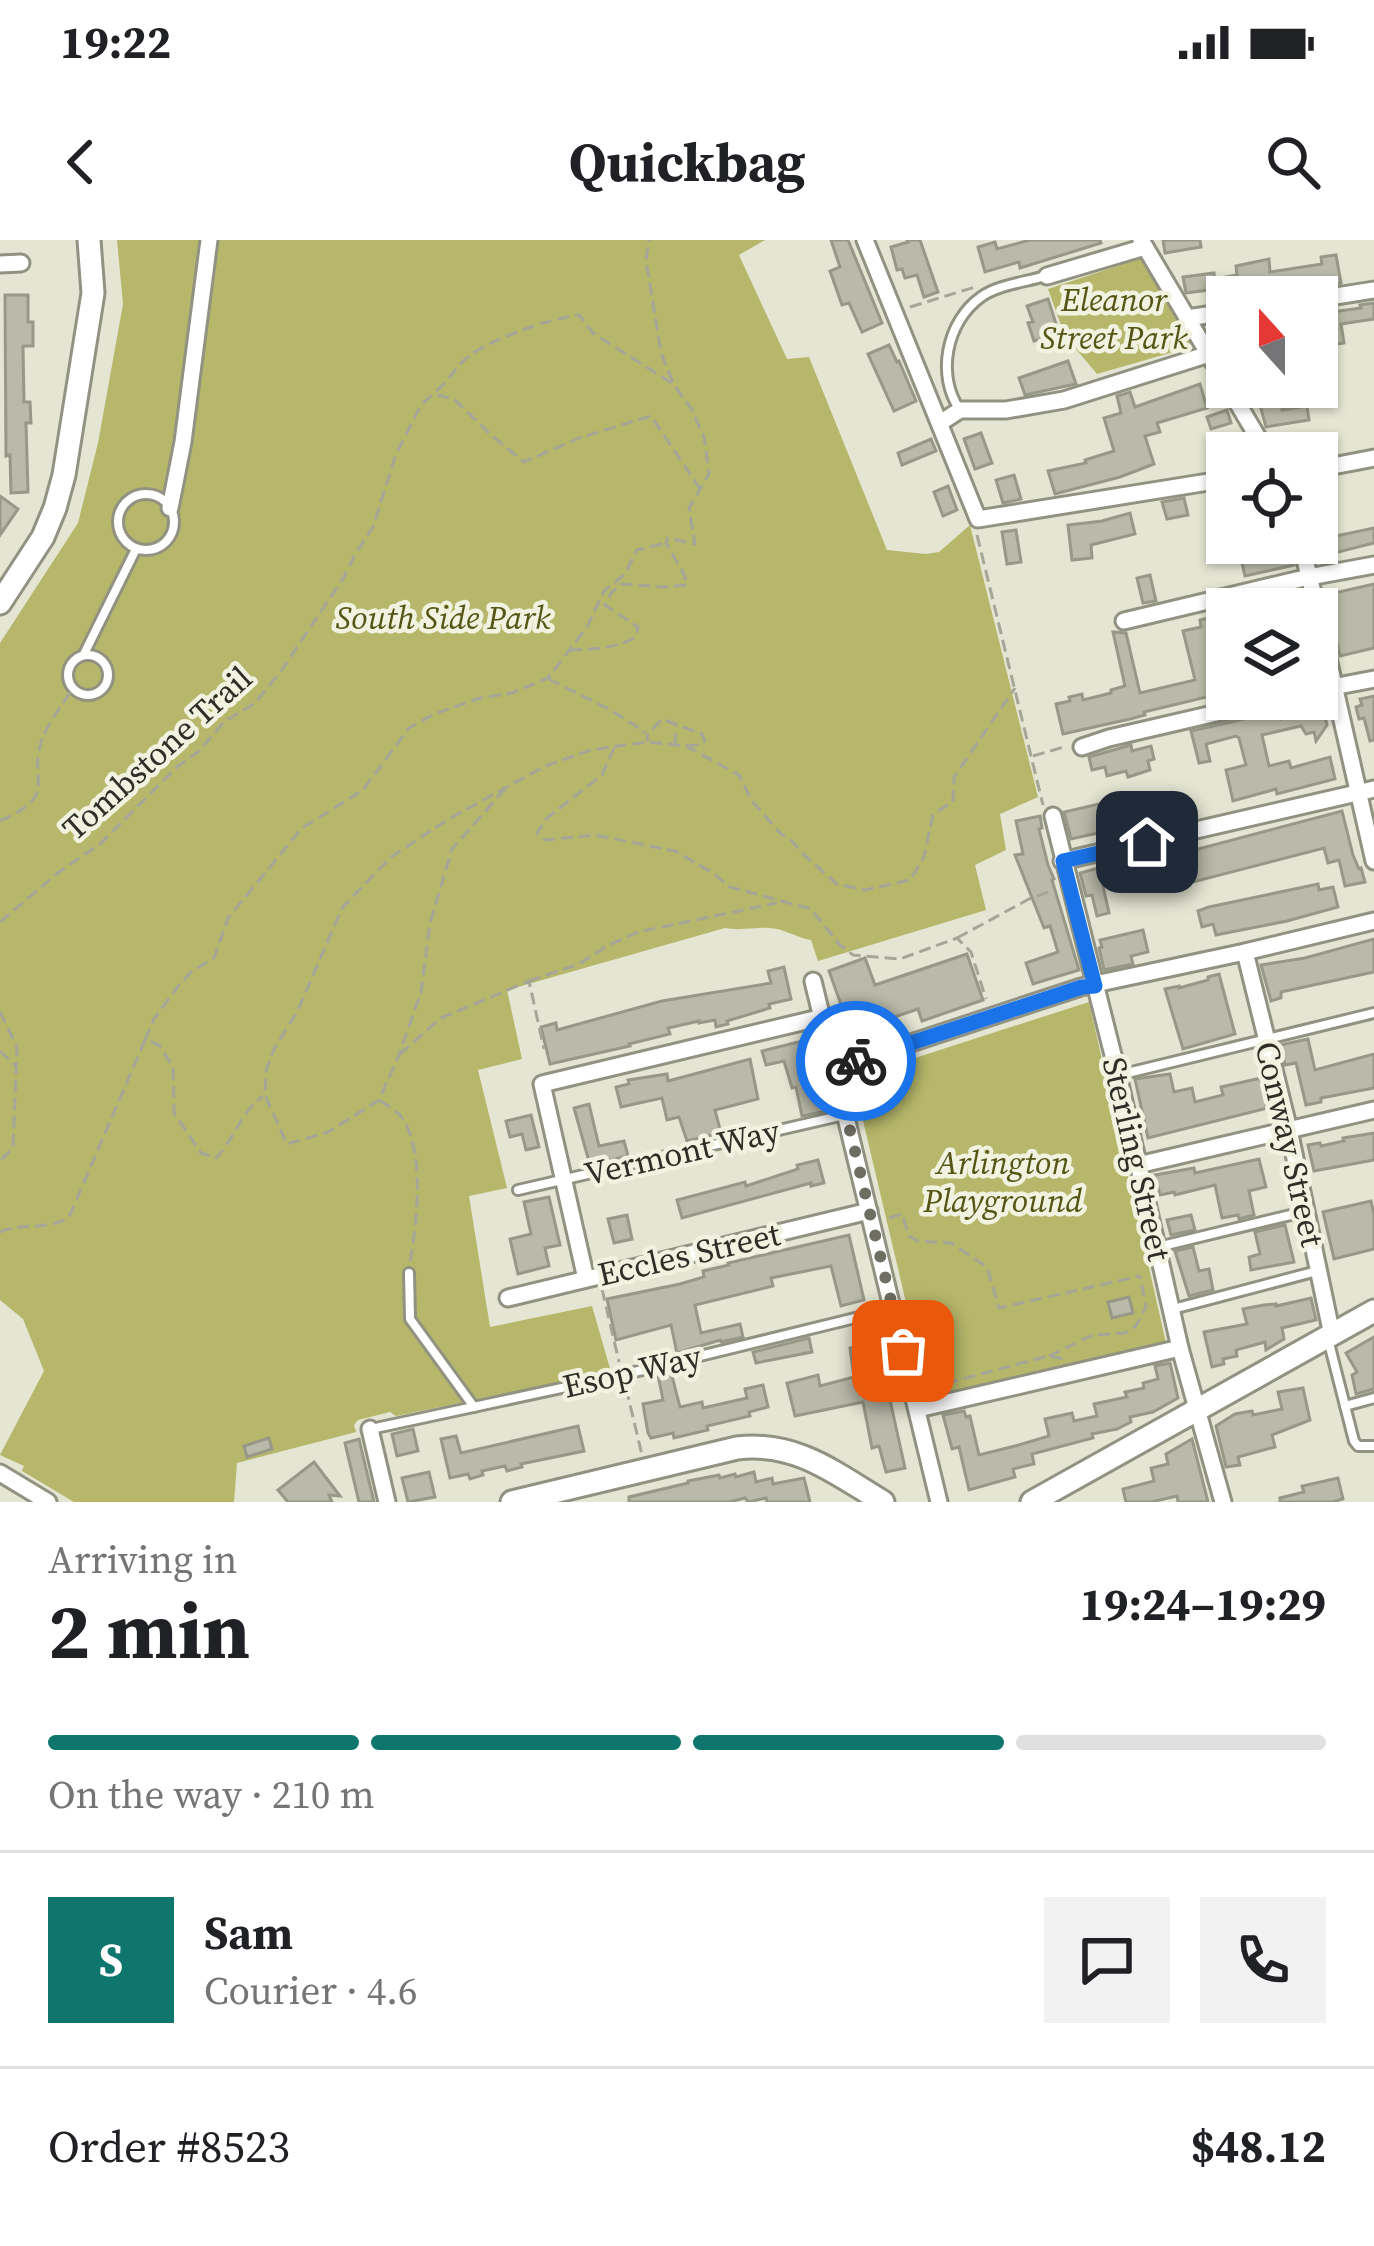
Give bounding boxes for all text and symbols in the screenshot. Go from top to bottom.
text: 19:22 [60,11,171,73]
text: Quickbag [569,125,805,199]
icon: back [48,129,114,195]
icon: search [1260,129,1326,195]
north arrow [1206,276,1338,408]
map controls [1206,276,1338,720]
park label: Eleanor Street Park [1040,277,1188,360]
button: locate [1206,432,1338,564]
button: layers [1206,588,1338,720]
park label: South Side Park [335,595,551,640]
street label: Tombstone Trail [53,656,262,850]
pin [1096,791,1198,893]
icon: home [1114,809,1180,875]
courier [796,1001,916,1121]
icon: bike [823,1028,889,1094]
street label: Conway Street [1245,1037,1335,1251]
street label: Sterling Street [1092,1053,1182,1265]
street label: Vermont Way [580,1108,784,1196]
park label: Arlington Playground [922,1140,1083,1223]
street label: Eccles Street [593,1211,785,1297]
pin [852,1300,954,1402]
icon: bag [870,1318,936,1384]
street label: Esop Way [558,1333,706,1409]
text: Arriving in [48,1533,237,1586]
text: 19:24–19:29 [1080,1573,1326,1635]
text: 2 min [48,1577,250,1684]
text: On the way · 210 m [48,1768,375,1821]
button: chat [1044,1897,1170,2023]
button: phone [1200,1897,1326,2023]
text: Sam [204,1902,293,1964]
text: S [99,1929,123,1991]
text: Courier · 4.6 [204,1964,417,2017]
text: Order #8523 [48,2115,290,2177]
text: $48.12 [1191,2115,1326,2177]

